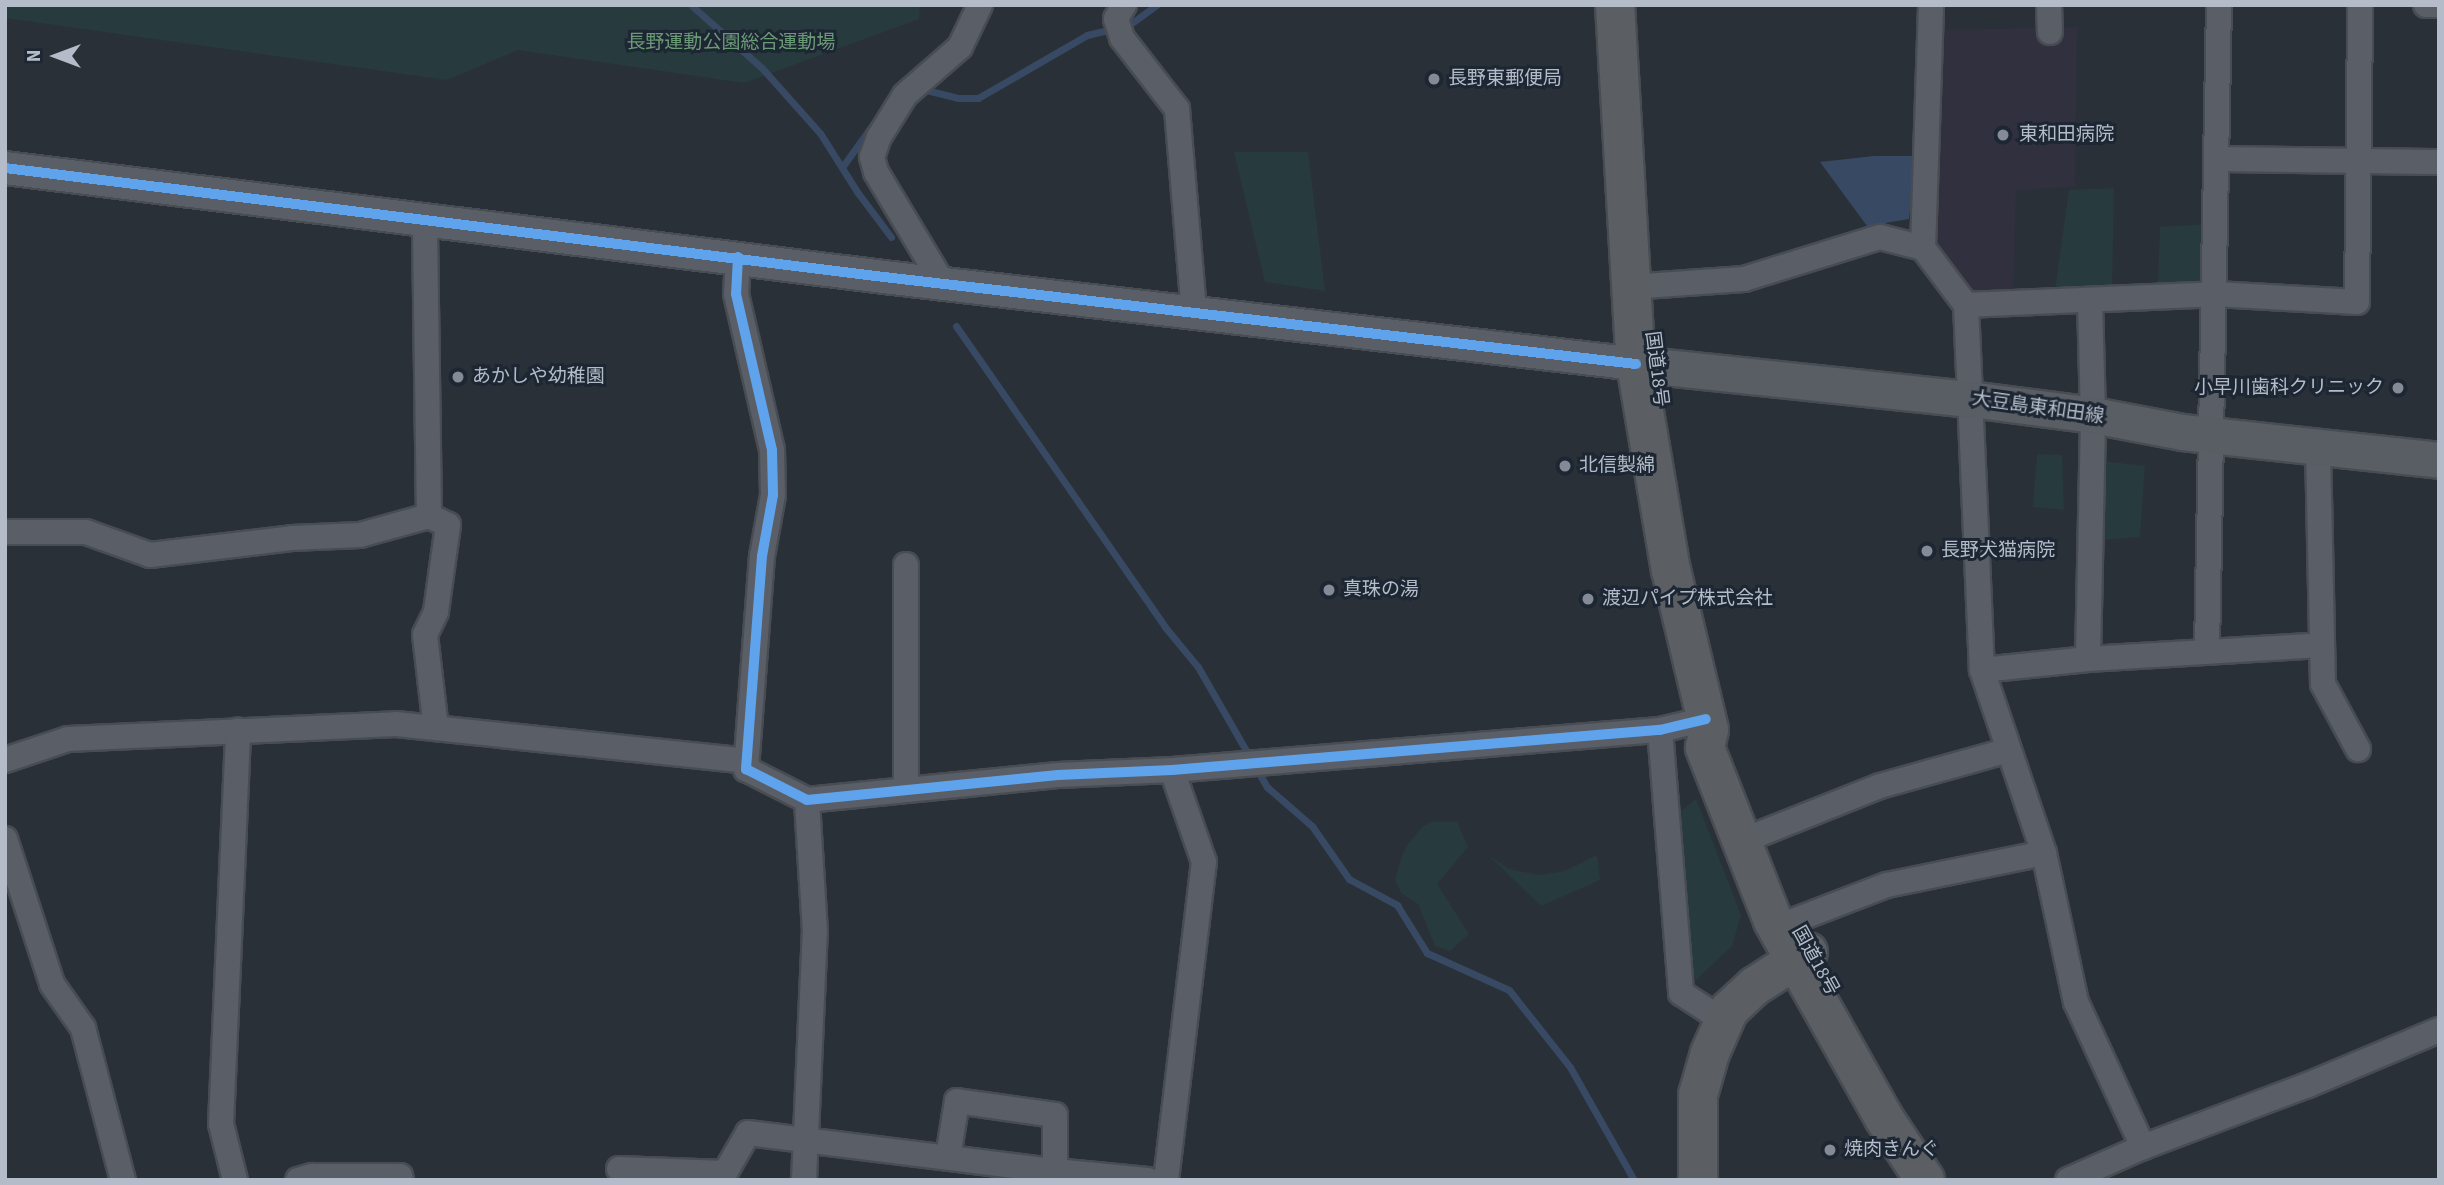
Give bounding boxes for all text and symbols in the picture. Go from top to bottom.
north arrow [21,21,91,91]
park label: 長野運動公園総合運動場 [627,32,835,54]
text: N [21,50,48,62]
place label: 長野東郵便局 [1448,68,1562,90]
marker: 長野東郵便局 [1426,71,1442,87]
place label: 東和田病院 [2019,124,2114,146]
marker: 東和田病院 [1993,125,2013,145]
street label: 国道18号 [1640,330,1672,408]
place label: あかしや幼稚園 [472,366,605,388]
marker: あかしや幼稚園 [450,369,466,385]
place label: 小早川歯科クリニック [2194,377,2384,399]
marker: 小早川歯科クリニック [2390,380,2406,396]
street label: 大豆島東和田線 [1971,387,2105,429]
place label: 北信製綿 [1579,455,1655,477]
marker: 北信製綿 [1557,458,1573,474]
place label: 長野犬猫病院 [1941,540,2055,562]
marker: 長野犬猫病院 [1919,543,1935,559]
place label: 真珠の湯 [1343,579,1419,601]
marker: 真珠の湯 [1321,582,1337,598]
place label: 渡辺パイプ株式会社 [1602,588,1773,610]
marker: 渡辺パイプ株式会社 [1580,591,1596,607]
street label: 国道18号 [1787,922,1843,1000]
place label: 焼肉きんぐ [1844,1139,1939,1161]
marker: 焼肉きんぐ [1822,1142,1838,1158]

